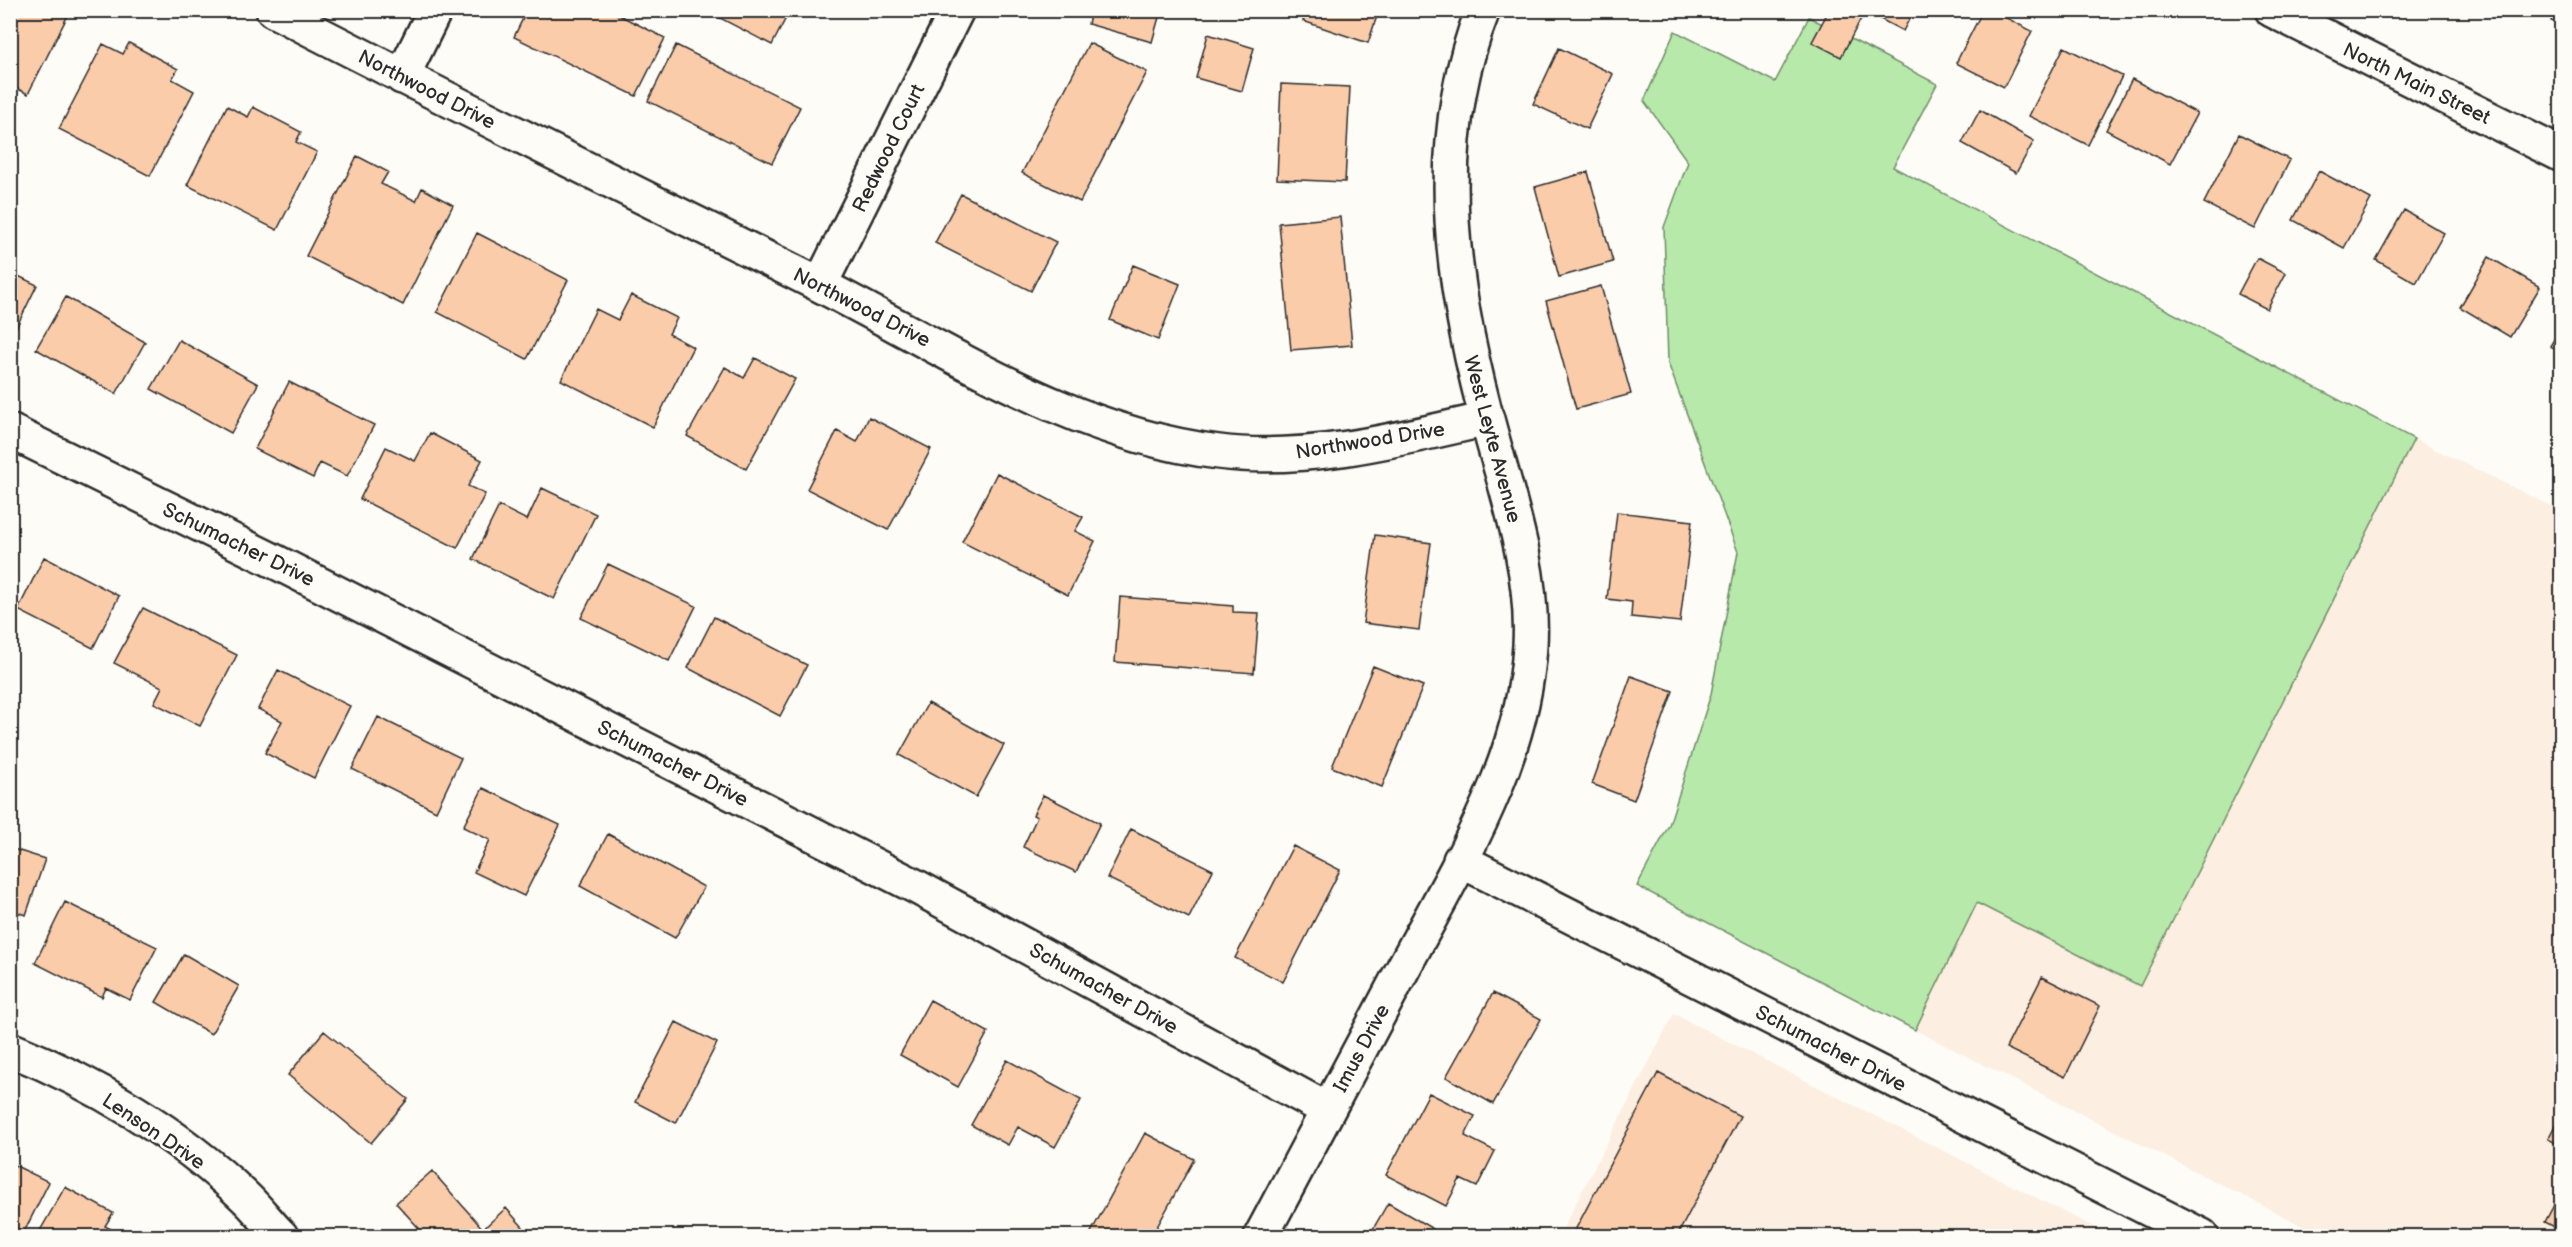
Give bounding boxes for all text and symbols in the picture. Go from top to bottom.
street label: North Main Street [2339,38,2494,130]
street label: Northwood Drive [354,45,499,135]
street label: Redwood Court [847,80,930,216]
street label: Northwood Drive [789,263,934,353]
street label: West Leyte Avenue [1458,353,1526,526]
street label: Northwood Drive [1294,417,1447,465]
street label: Schumacher Drive [159,498,318,592]
street label: Schumacher Drive [593,716,752,812]
street label: Schumacher Drive [1025,938,1182,1040]
street label: Imus Drive [1329,1000,1395,1097]
street label: Schumacher Drive [1751,1001,1910,1097]
street label: Lenson Drive [97,1089,210,1175]

